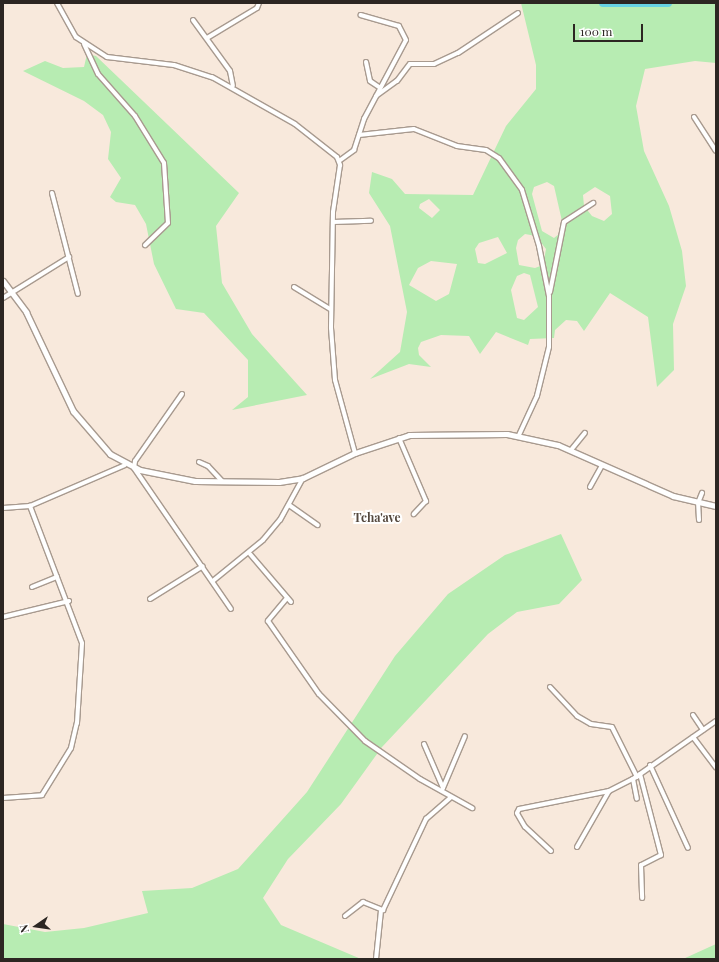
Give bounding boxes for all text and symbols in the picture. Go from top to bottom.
scale bar [575,16,645,42]
text: 100 m [580,23,612,39]
district label: Tcha'ave [353,511,401,525]
north arrow [16,906,56,946]
text: N [16,923,32,934]

